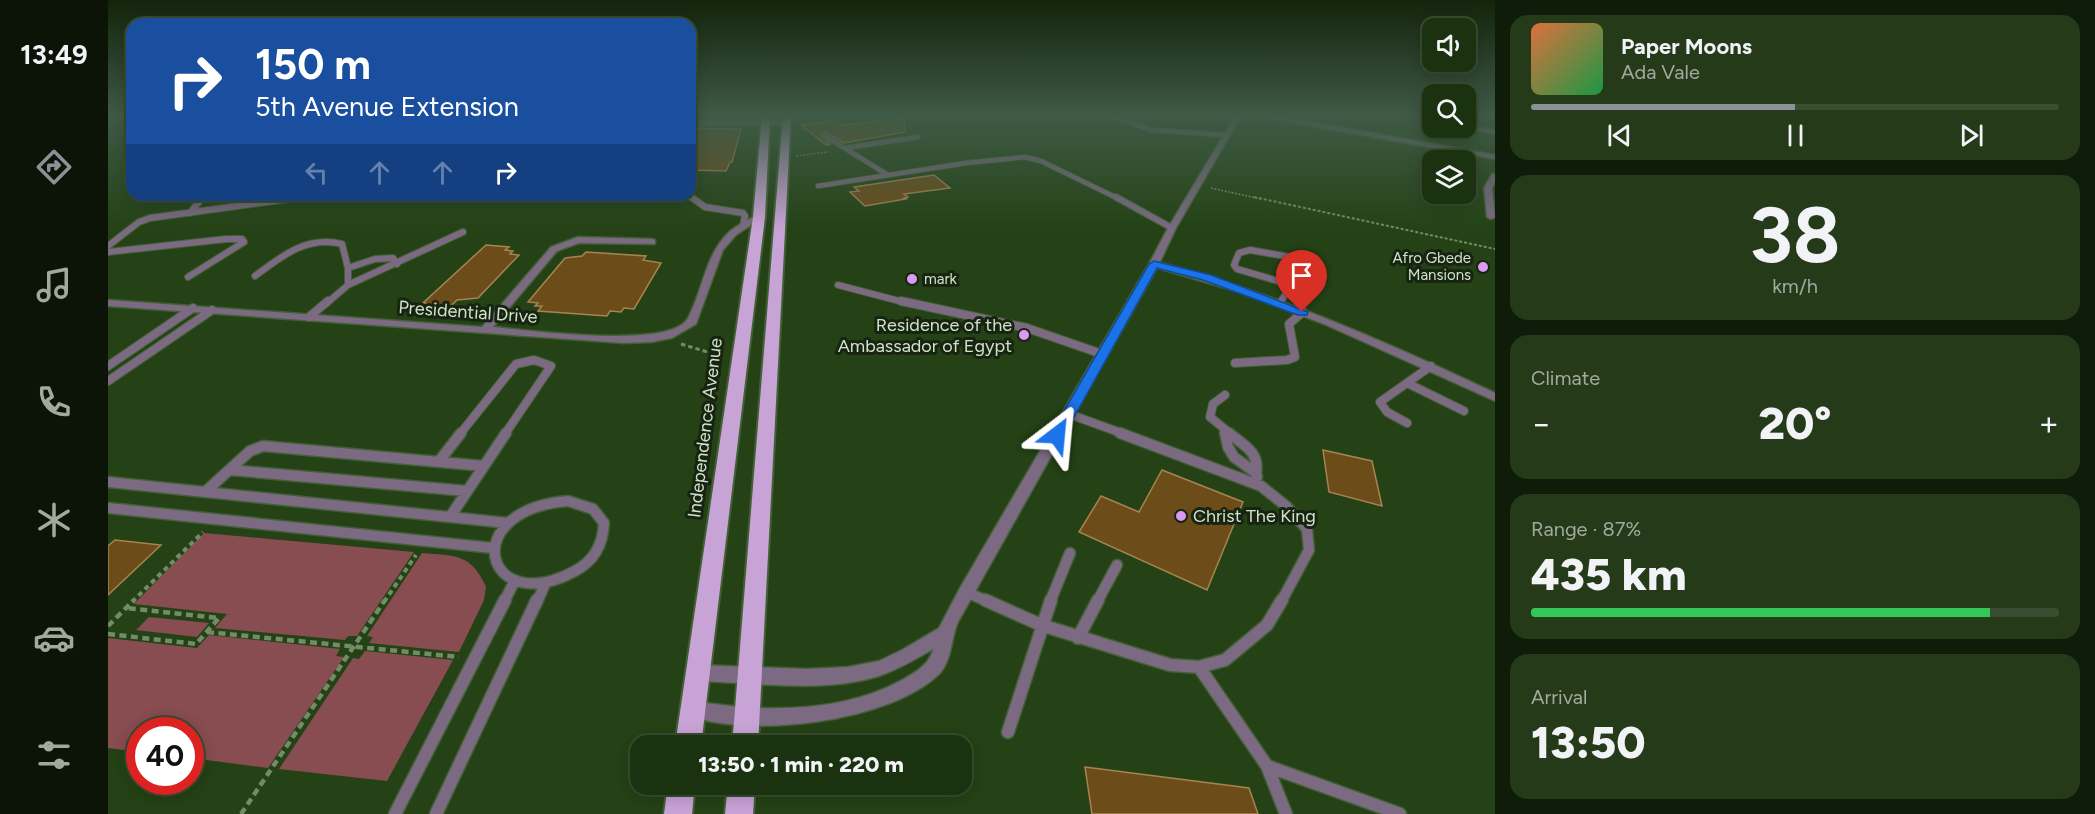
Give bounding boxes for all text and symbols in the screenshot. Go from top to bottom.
map controls [1422,18,1476,204]
button: sound [1422,18,1476,72]
text: Paper Moons [1621,33,1752,60]
text: 13:49 [20,38,88,71]
text: 150 m [255,39,371,90]
icon: right [156,42,234,120]
text: Ada Vale [1621,60,1700,84]
button: search [1422,84,1476,138]
text: 5th Avenue Extension [255,90,519,123]
icon: previous [1603,119,1636,152]
icon: pause [1779,119,1812,152]
icon: next [1955,119,1988,152]
icon: directions [33,146,75,188]
button: layers [1422,150,1476,204]
icon: left [300,156,333,189]
icon: ahead [363,156,396,189]
icon: ahead [426,156,459,189]
icon: right [489,156,522,189]
text: 38 [1749,188,1841,282]
place label: Afro Gbede Mansions [1392,249,1471,284]
pin [1276,250,1327,312]
icon: arrive [1285,259,1318,292]
marker: Afro Gbede Mansions [1476,260,1490,274]
icon: music [33,264,75,306]
place label: mark [924,270,957,288]
marker: mark [905,272,919,286]
text: km/h [1772,274,1818,298]
street label: Presidential Drive [398,296,538,328]
place label: Residence of the Ambassador of Egypt [838,314,1012,357]
marker: Residence of the Ambassador of Egypt [1017,328,1031,342]
street label: Independence Avenue [683,337,727,519]
text: Climate [1531,366,1600,390]
icon: phone [33,381,75,423]
text: 20° [1758,396,1832,450]
position arrow [1025,403,1089,467]
text: − [1531,404,1552,443]
text: + [2038,404,2059,443]
icon: climate [33,499,75,541]
place label: Christ The King [1193,505,1316,527]
marker: Christ The King [1174,509,1188,523]
text: Range · 87% [1531,517,1641,541]
text: 435 km [1531,547,1687,601]
icon: car [33,617,75,659]
text: Arrival [1531,685,1587,709]
text: 13:50 [1531,715,1646,769]
speed limit sign: 40 [126,717,204,795]
icon: filters [33,734,75,776]
text: 13:50 · 1 min · 220 m [698,751,904,778]

